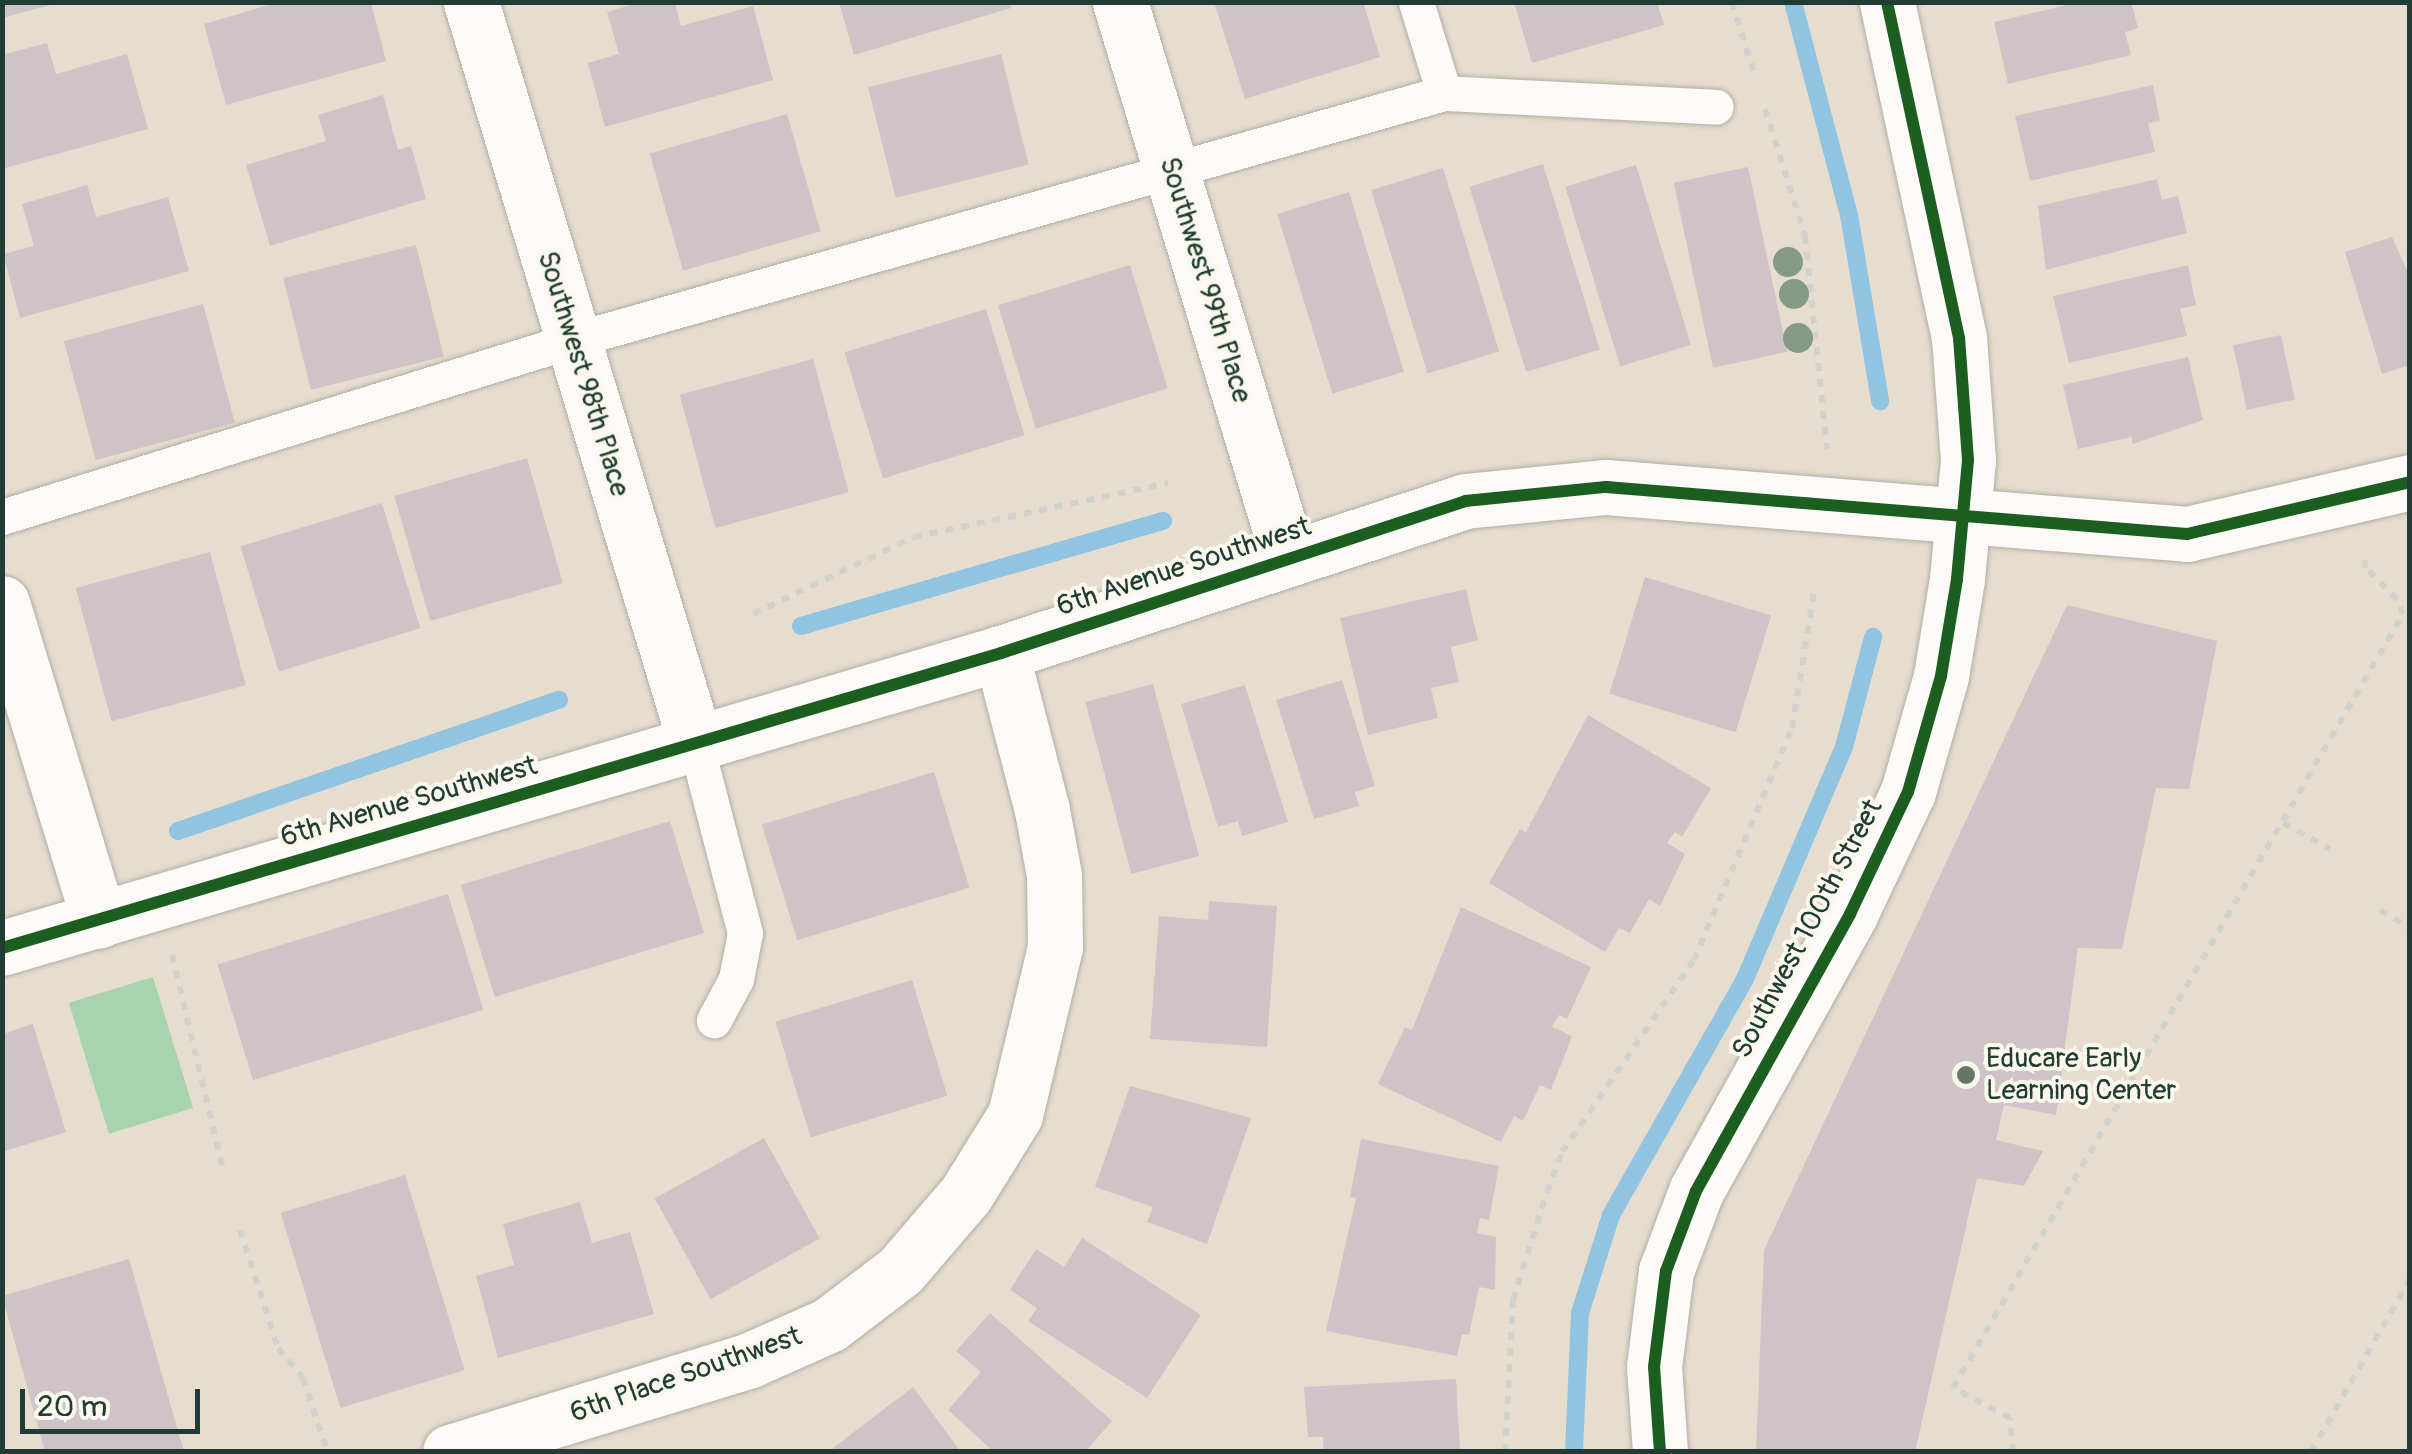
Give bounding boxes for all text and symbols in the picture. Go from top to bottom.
street label: Southwest 99th Place [1152,153,1258,407]
street label: Southwest 98th Place [530,247,636,501]
street label: 6th Avenue Southwest [1053,510,1315,624]
street label: 6th Avenue Southwest [277,749,541,855]
street label: Southwest 100th Street [1726,794,1890,1064]
place label: Educare Early Learning Center [1986,1042,2176,1108]
marker: Educare Early Learning Center [1955,1064,1977,1086]
street label: 6th Place Southwest [566,1320,806,1430]
scale bar [25,1369,205,1431]
text: 20 m [37,1388,107,1425]

